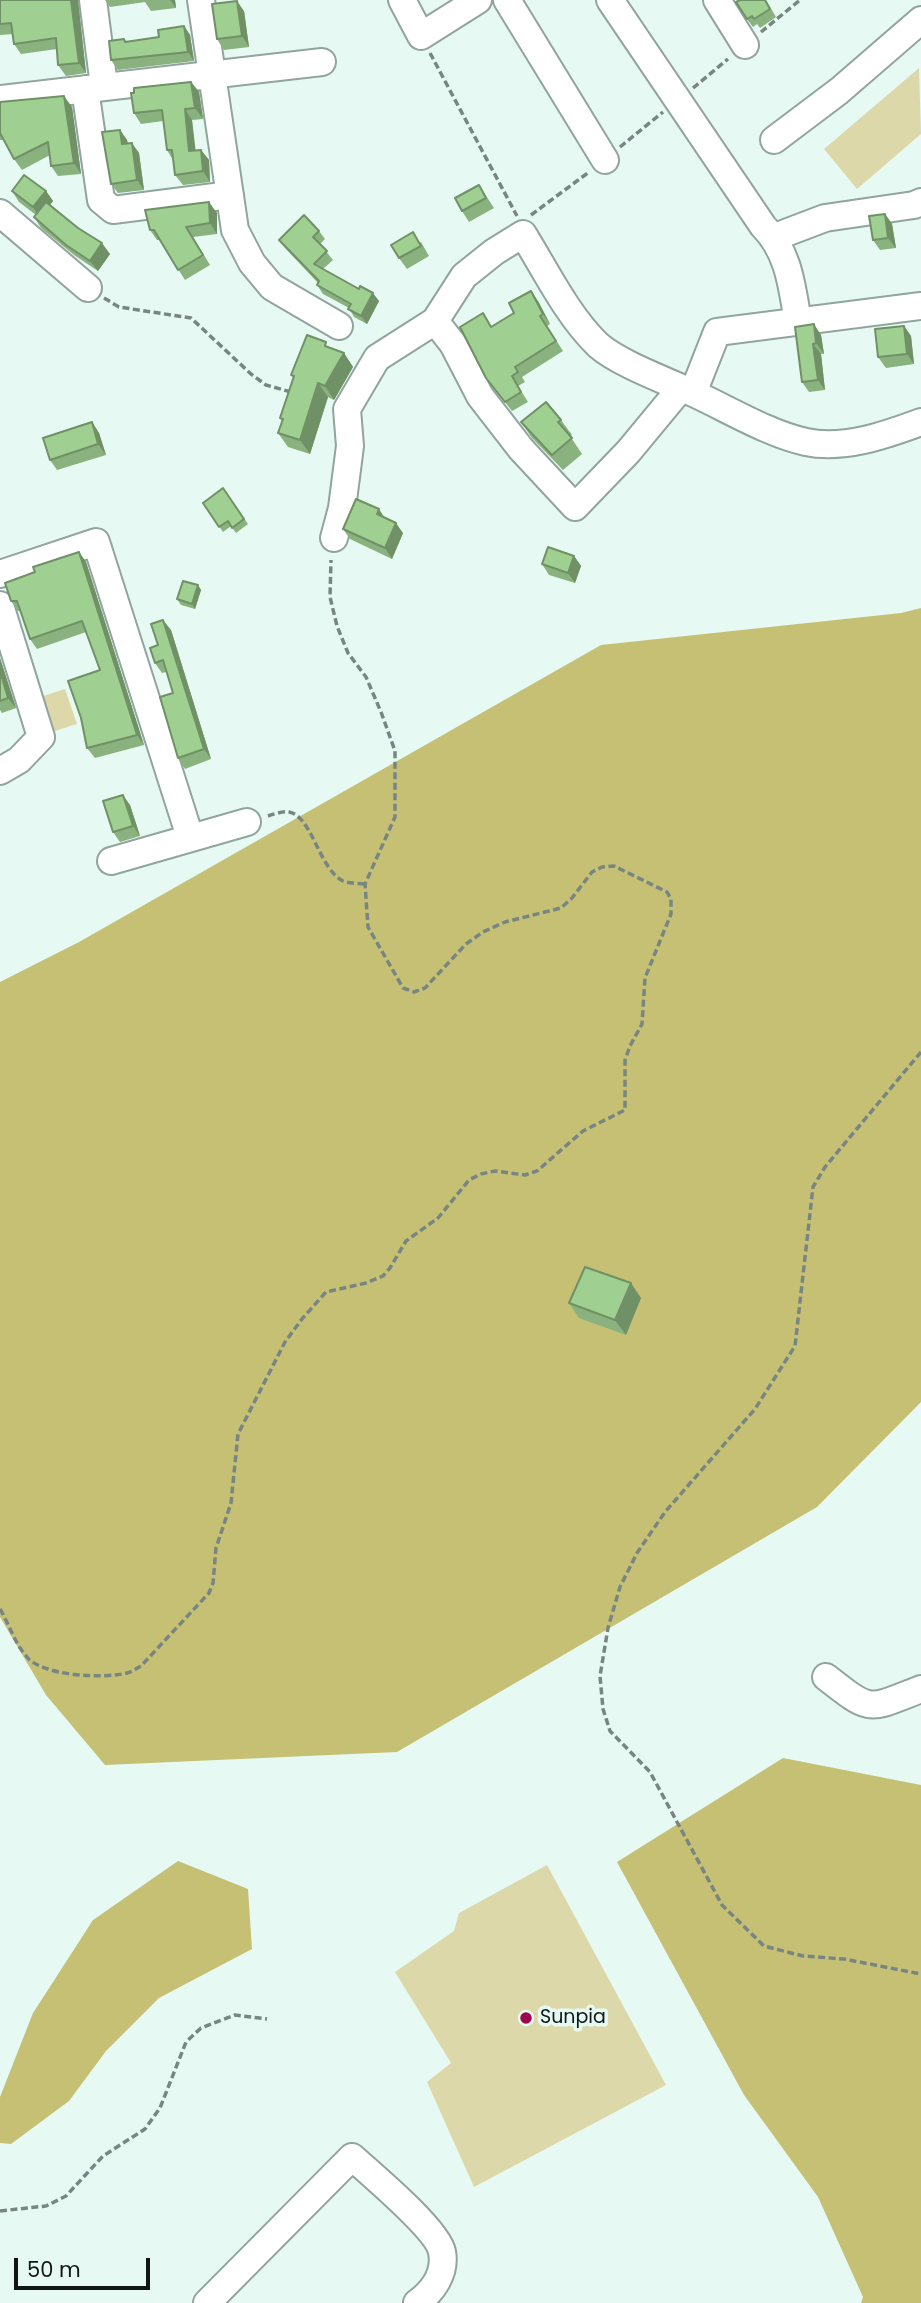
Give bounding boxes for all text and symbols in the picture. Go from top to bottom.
place label: Sunpia [540,2007,606,2029]
marker: Sunpia [518,2010,534,2026]
scale bar [18,2244,154,2288]
text: 50 m [27,2255,81,2284]

